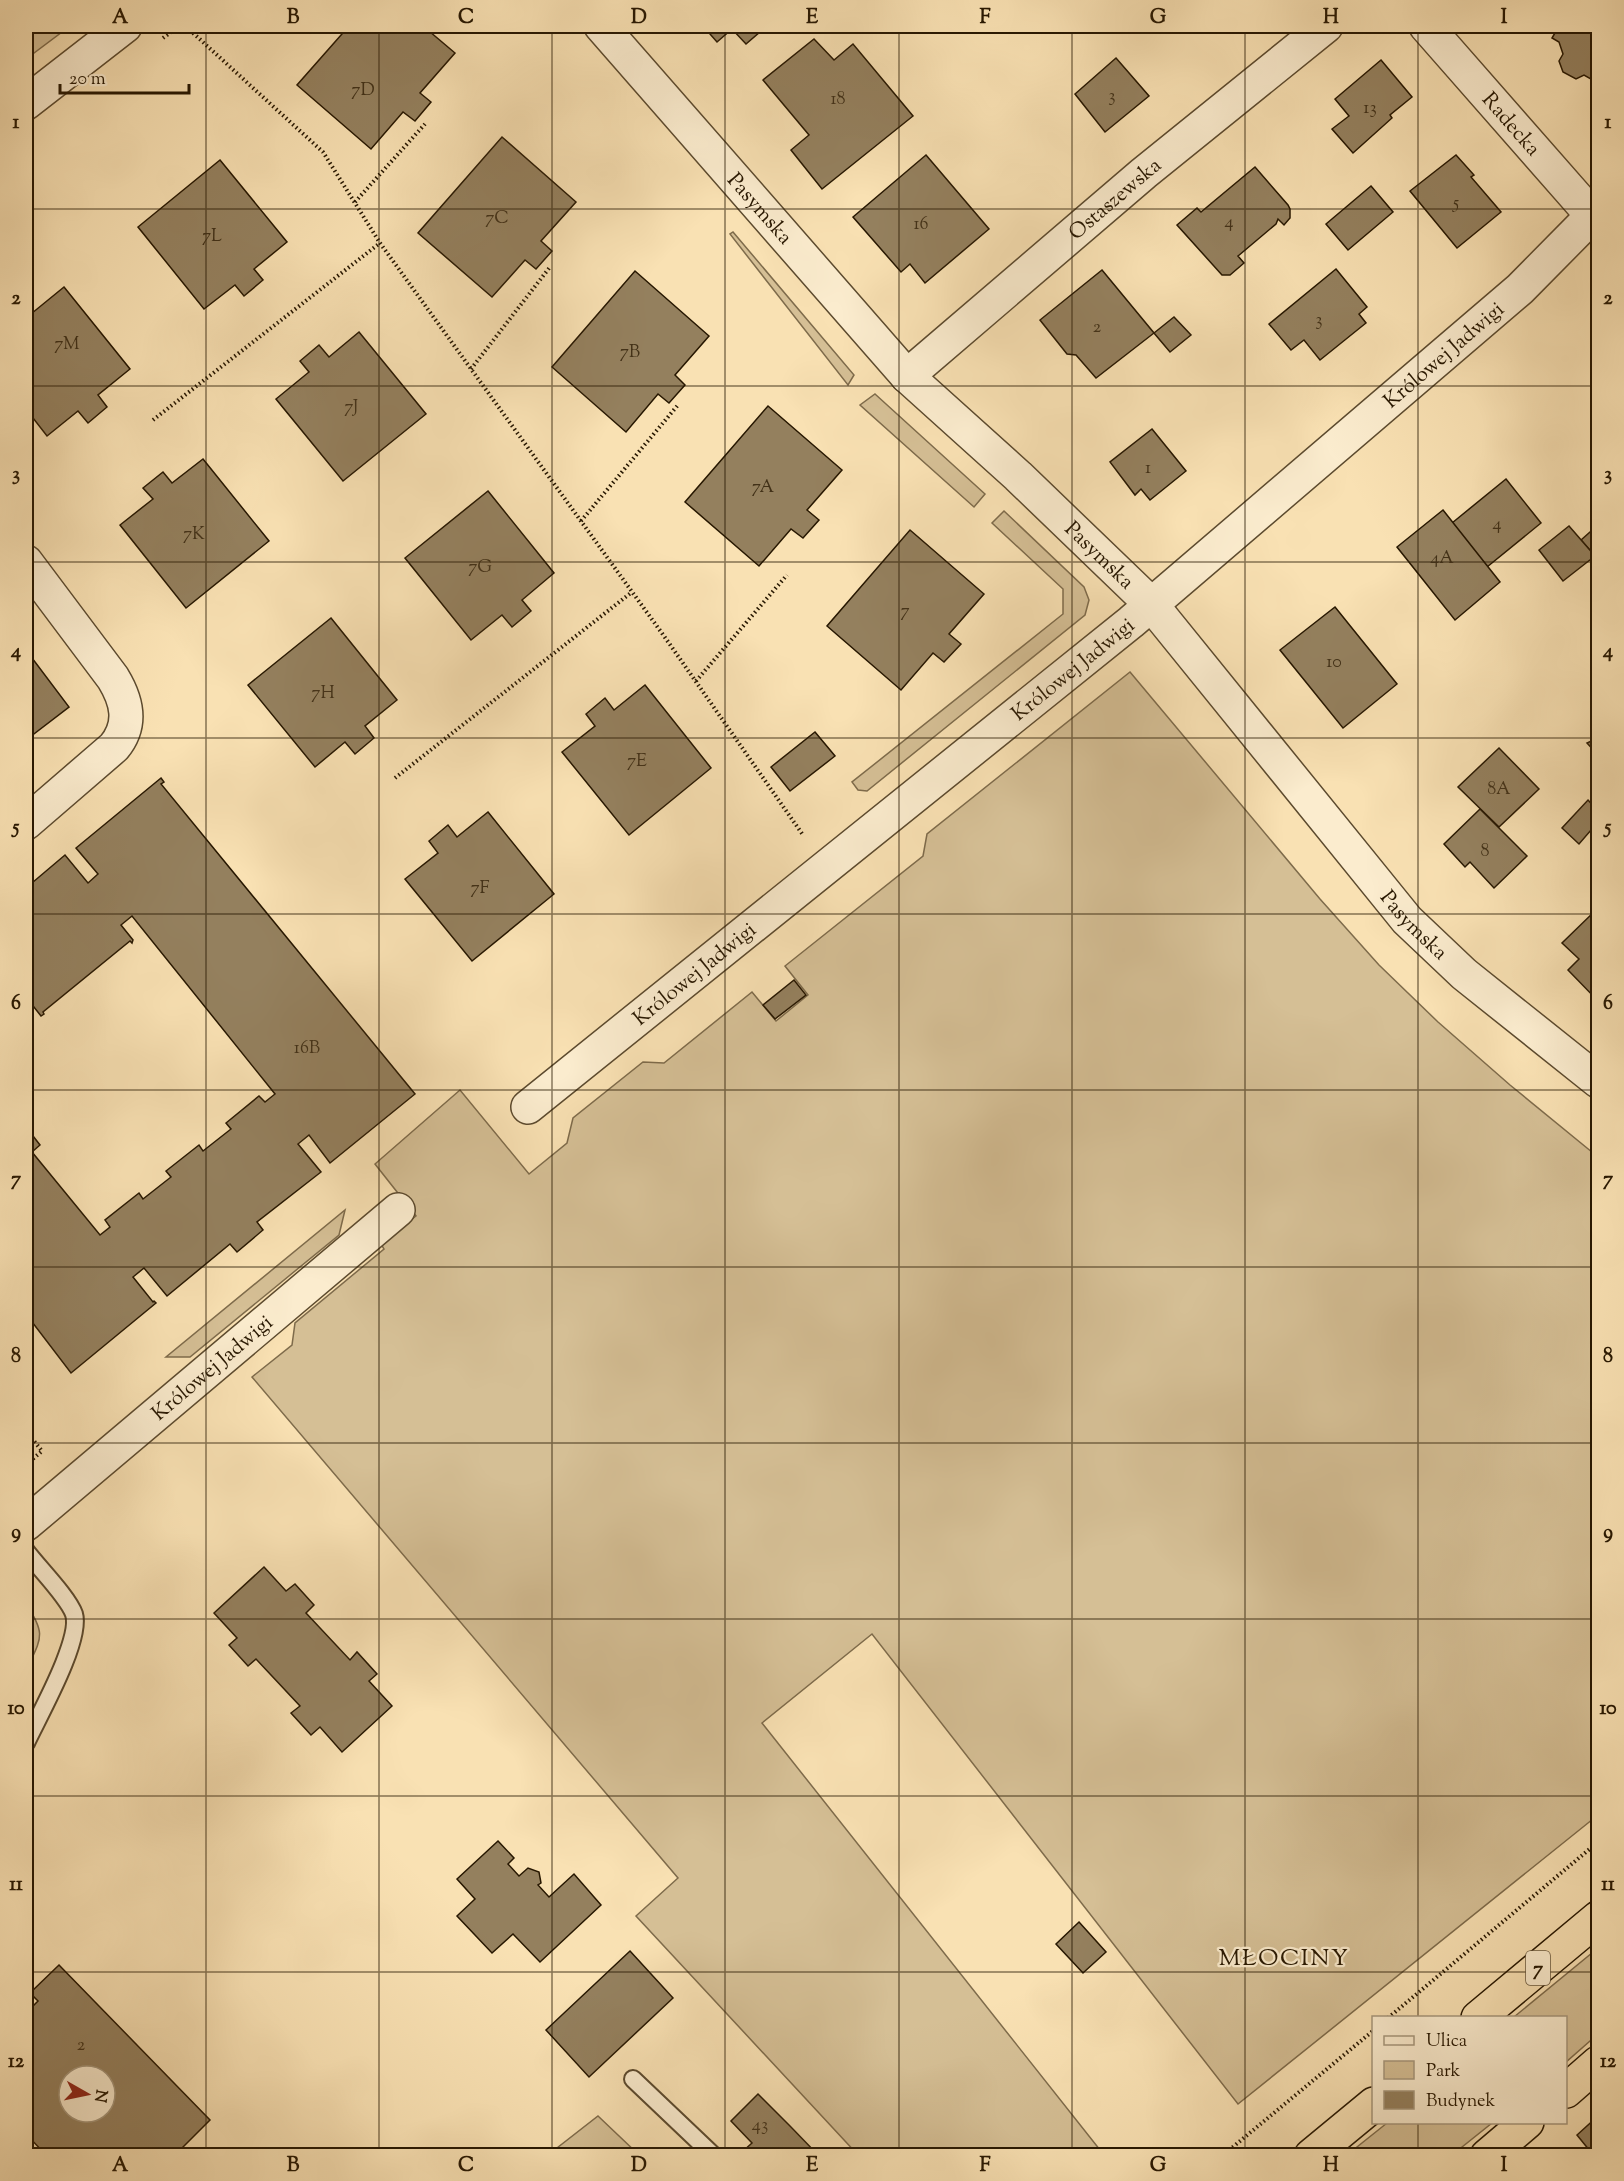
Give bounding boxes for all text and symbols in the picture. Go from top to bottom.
text: A [112,4,129,33]
text: B [287,4,300,33]
text: C [458,4,474,33]
text: D [631,4,647,33]
text: E [806,4,819,33]
text: F [979,4,991,33]
text: G [1150,4,1167,33]
text: H [1323,4,1339,33]
text: I [1501,4,1508,33]
scale bar [60,57,189,95]
text: 20 m [69,67,106,93]
house number: 7D [351,78,375,104]
house number: 3 [1108,84,1116,110]
street label: Radecka [1474,86,1547,164]
house number: 18 [830,87,846,113]
house number: 13 [1363,96,1377,122]
text: 1 [13,109,20,138]
text: 1 [1605,109,1612,138]
street label: Ostaszewska [1063,151,1169,248]
street label: Pasymska [719,167,799,252]
house number: 5 [1452,191,1459,217]
house number: 7C [485,206,509,232]
house number: 4 [1224,210,1234,236]
house number: 16 [913,212,929,238]
house number: 7L [202,224,222,250]
text: 2 [11,285,21,314]
text: 2 [1603,285,1613,314]
street label: Królowej Jadwigi [1378,296,1512,417]
house number: 3 [1315,308,1323,334]
house number: 2 [1093,315,1102,341]
house number: 7M [54,332,80,358]
house number: 7B [620,340,640,366]
house number: 7J [344,395,358,421]
house number: 1 [1145,456,1151,482]
text: 3 [12,461,20,490]
text: 3 [1604,461,1612,490]
house number: 7A [752,475,775,501]
house number: 4 [1492,512,1502,538]
street label: Pasymska [1057,515,1140,597]
house number: 7K [183,522,205,548]
house number: 4A [1430,546,1454,572]
house number: 7G [468,555,492,581]
house number: 7 [900,599,910,625]
street label: Królowej Jadwigi [1006,612,1142,729]
text: 4 [10,638,21,667]
text: 4 [1602,638,1613,667]
house number: 10 [1326,650,1342,676]
house number: 7H [311,681,335,707]
house number: 7E [627,749,647,775]
house number: 8A [1487,777,1511,803]
text: 5 [11,814,20,843]
text: 5 [1603,814,1612,843]
house number: 8 [1481,839,1490,865]
house number: 7F [471,876,490,902]
street label: Pasymska [1372,885,1454,968]
street label: Królowej Jadwigi [627,916,763,1034]
text: 6 [11,990,21,1019]
text: 6 [1603,990,1613,1019]
house number: 16B [294,1036,320,1062]
text: 7 [11,1166,22,1195]
text: 7 [1603,1166,1614,1195]
street label: Królowej Jadwigi [146,1309,280,1429]
text: 8 [11,1343,21,1372]
text: 8 [1603,1343,1613,1372]
text: 9 [11,1519,21,1548]
text: 9 [1603,1519,1613,1548]
text: 10 [7,1695,25,1724]
text: 10 [1599,1695,1617,1724]
text: 11 [9,1871,23,1900]
text: 11 [1601,1871,1615,1900]
district label: MŁOCINY [1219,1942,1349,1976]
road number: 7 [1526,1951,1550,1985]
legend [1372,2016,1567,2124]
text: Ulica [1426,2029,1467,2055]
house number: 2 [77,2033,86,2059]
text: 12 [8,2048,25,2077]
text: 12 [1600,2048,1617,2077]
text: Park [1426,2059,1461,2085]
north arrow [57,2064,117,2124]
text: N [87,2088,112,2104]
text: Budynek [1426,2089,1495,2115]
house number: 43 [752,2113,768,2139]
text: A [112,2152,129,2181]
text: B [287,2152,300,2181]
text: C [458,2152,474,2181]
text: D [631,2152,647,2181]
text: E [806,2152,819,2181]
text: F [979,2152,991,2181]
text: G [1150,2152,1167,2181]
text: H [1323,2152,1339,2181]
text: I [1501,2152,1508,2181]

